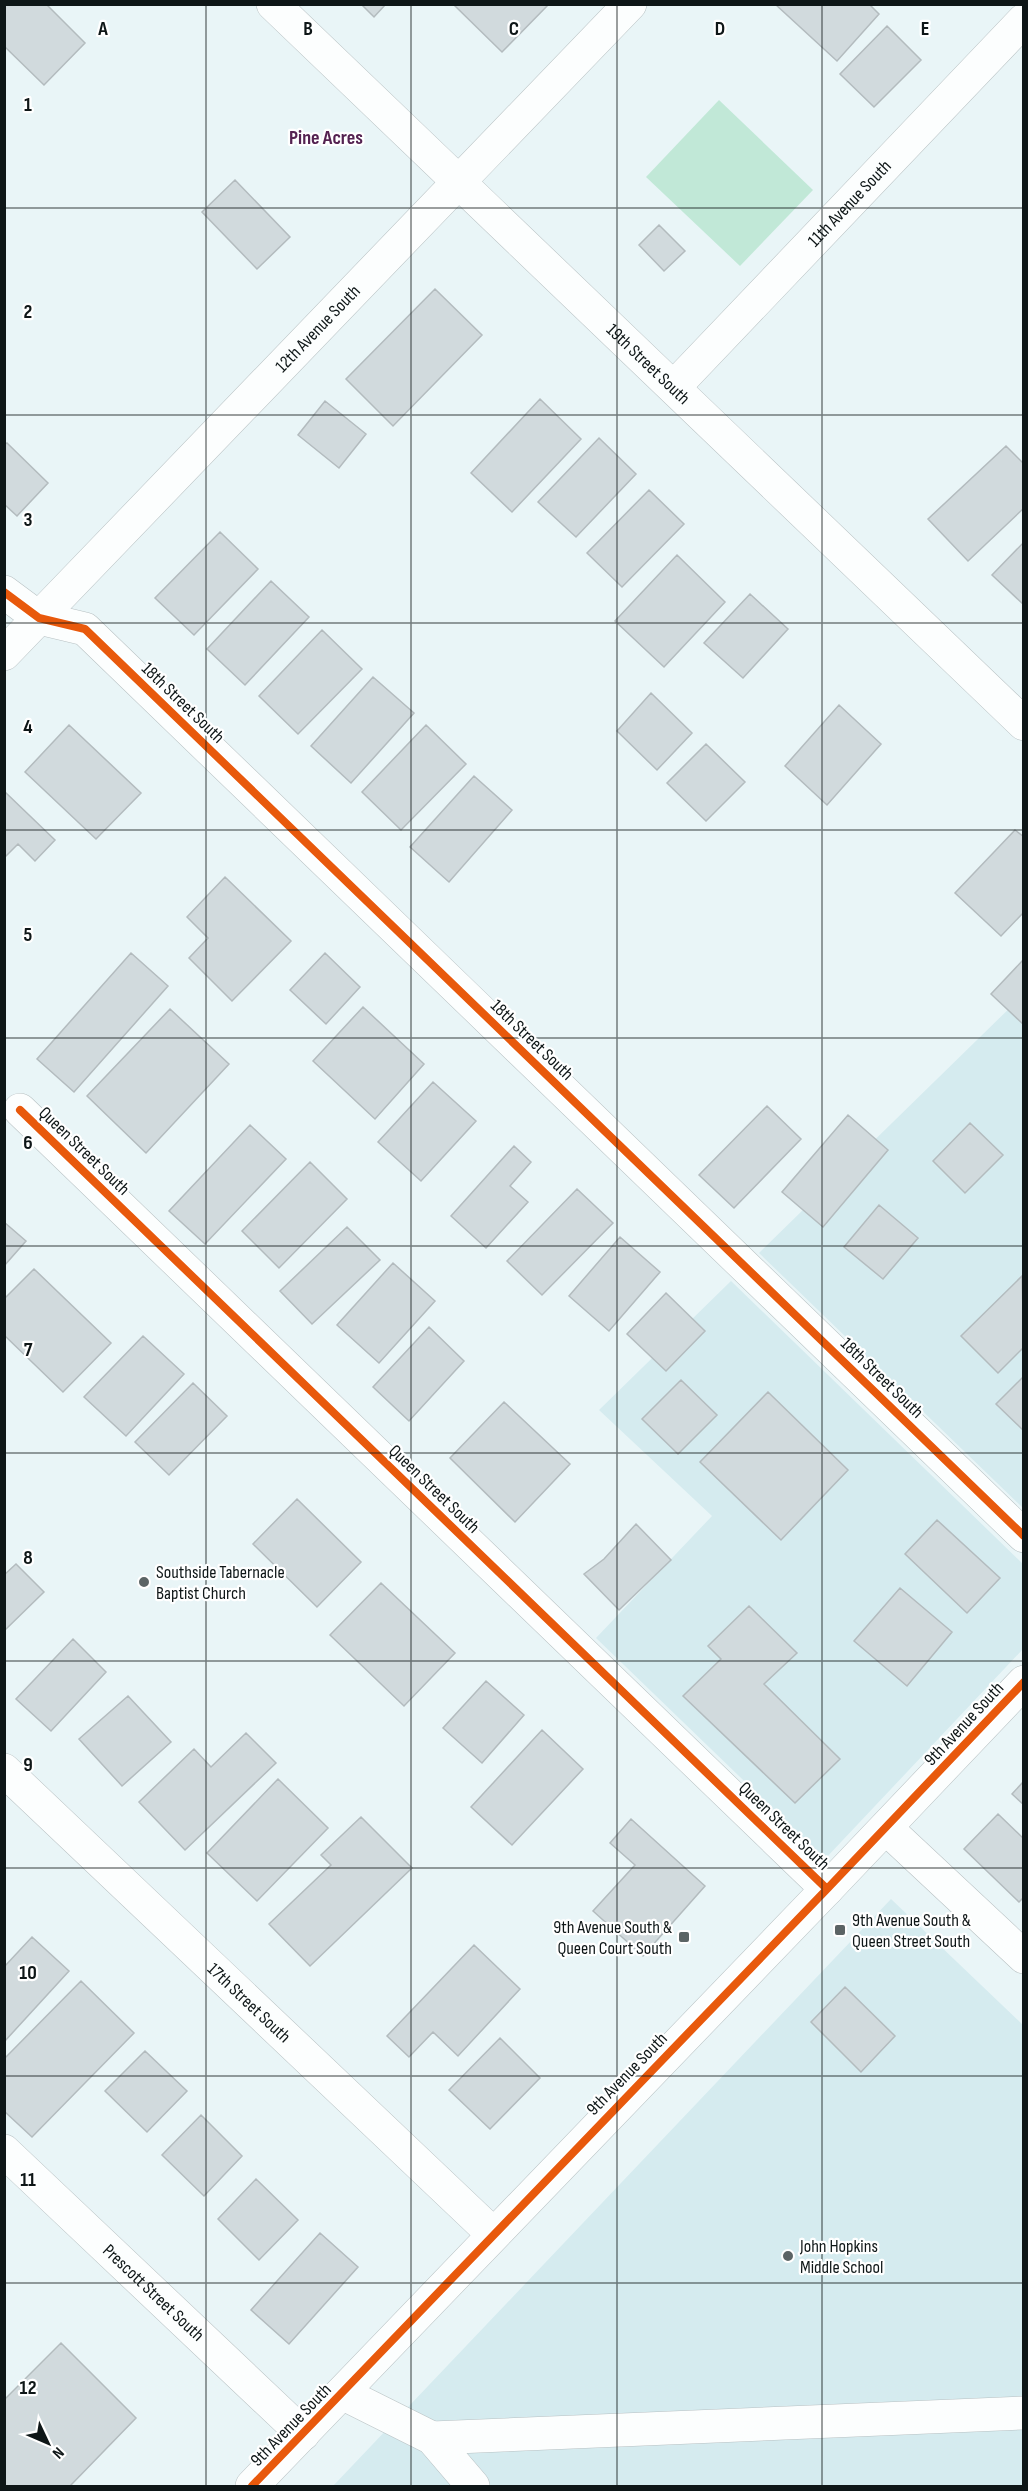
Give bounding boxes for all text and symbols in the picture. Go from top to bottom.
text: A [97,17,108,41]
text: B [303,17,313,41]
text: C [509,17,519,41]
text: D [715,17,725,41]
text: E [921,17,929,41]
text: 1 [24,93,32,117]
district label: Pine Acres [289,126,363,150]
street label: 11th Avenue South [803,156,895,251]
street label: 12th Avenue South [271,280,364,376]
text: 2 [24,300,32,324]
street label: 19th Street South [602,319,694,409]
text: 3 [24,508,33,532]
street label: 18th Street South [137,658,229,748]
text: 4 [23,715,33,739]
text: 5 [24,923,33,947]
street label: 18th Street South [486,995,578,1085]
street label: Queen Street South [34,1102,134,1200]
text: 6 [23,1131,33,1155]
street label: 18th Street South [836,1333,928,1423]
text: 7 [24,1338,33,1362]
street label: Queen Street South [384,1440,484,1538]
text: 8 [23,1546,33,1570]
place label: Southside Tabernacle Baptist Church [156,1562,285,1604]
marker: Southside Tabernacle Baptist Church [137,1575,151,1589]
street label: 9th Avenue South [920,1678,1008,1770]
text: 9 [23,1753,33,1777]
street label: Queen Street South [734,1777,834,1875]
place label: 9th Avenue South & Queen Street South [852,1910,971,1952]
place label: 9th Avenue South & Queen Court South [553,1917,672,1959]
marker: 9th Avenue South & Queen Street South [833,1923,847,1937]
marker: 9th Avenue South & Queen Court South [677,1930,691,1944]
street label: 17th Street South [203,1958,295,2047]
text: 10 [19,1961,37,1985]
street label: 9th Avenue South [582,2028,672,2120]
text: 11 [20,2168,36,2192]
place label: John Hopkins Middle School [799,2236,883,2278]
street label: Prescott Street South [99,2240,209,2345]
marker: John Hopkins Middle School [781,2249,795,2263]
text: 12 [20,2376,36,2400]
street label: 9th Avenue South [246,2379,336,2471]
north arrow [18,2413,78,2473]
text: N [48,2443,68,2462]

